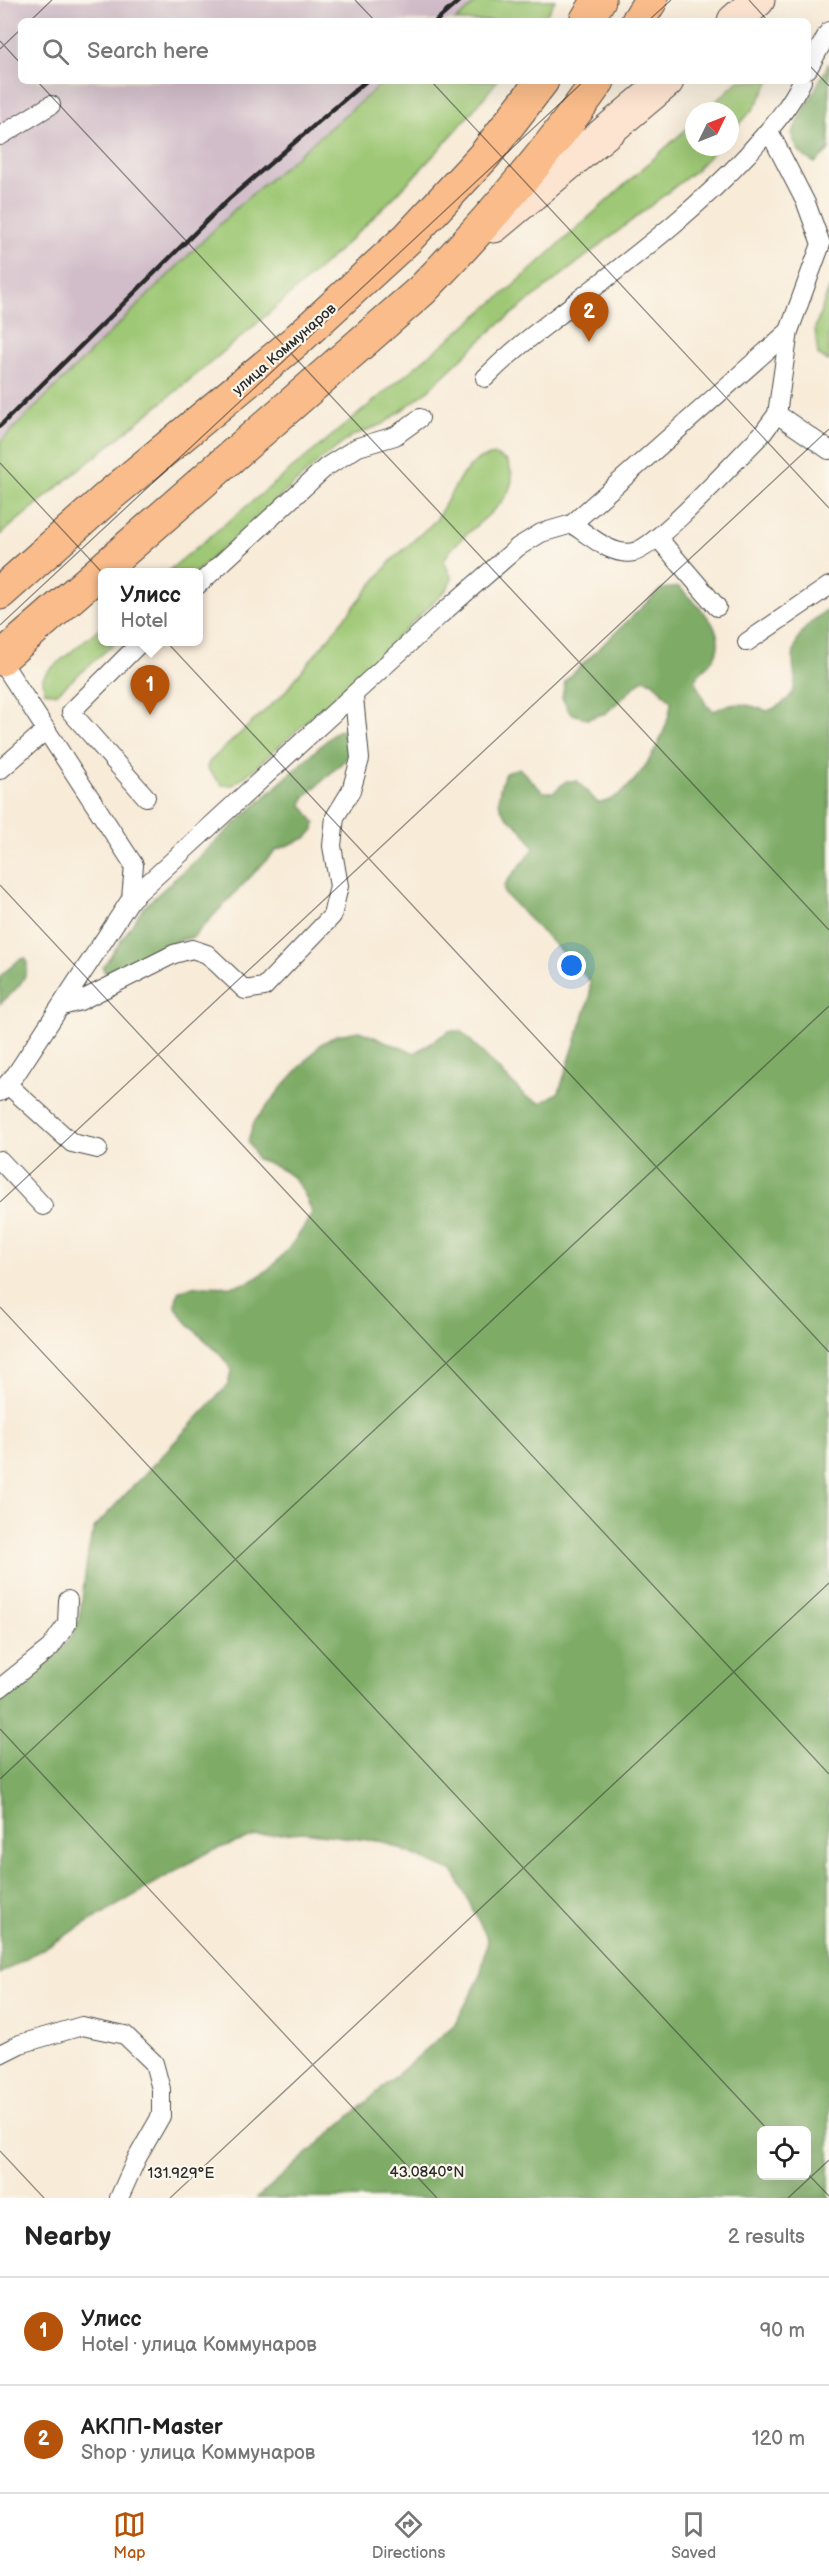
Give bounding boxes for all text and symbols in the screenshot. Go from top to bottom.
search box [18,18,811,84]
icon: search [39,35,72,68]
text: Search here [87,38,209,65]
north arrow [685,102,739,156]
pin: 2 [570,292,608,342]
street label: улица Коммунаров [229,299,340,400]
popup [98,568,203,646]
text: Улисс [120,582,181,609]
text: Hotel [120,609,168,633]
pin: 1 [130,666,170,715]
your location [557,951,586,980]
map controls [757,2126,811,2180]
button: locate [757,2126,811,2180]
text: 43.0840°N [389,2163,465,2182]
text: 131.929°E [148,2164,214,2183]
text: Nearby [24,2222,111,2253]
text: 2 results [728,2225,805,2249]
text: Улисс [81,2306,142,2333]
text: 1 [39,2319,48,2343]
text: 90 m [760,2319,805,2343]
text: Hotel · улица Коммунаров [81,2333,317,2357]
text: АКПП-Master [81,2414,223,2441]
text: 2 [38,2427,49,2451]
text: 120 m [752,2427,805,2451]
text: Shop · улица Коммунаров [81,2441,315,2465]
tab: Map [113,2508,146,2563]
tab: Directions [372,2508,445,2563]
tab: Saved [671,2508,716,2563]

